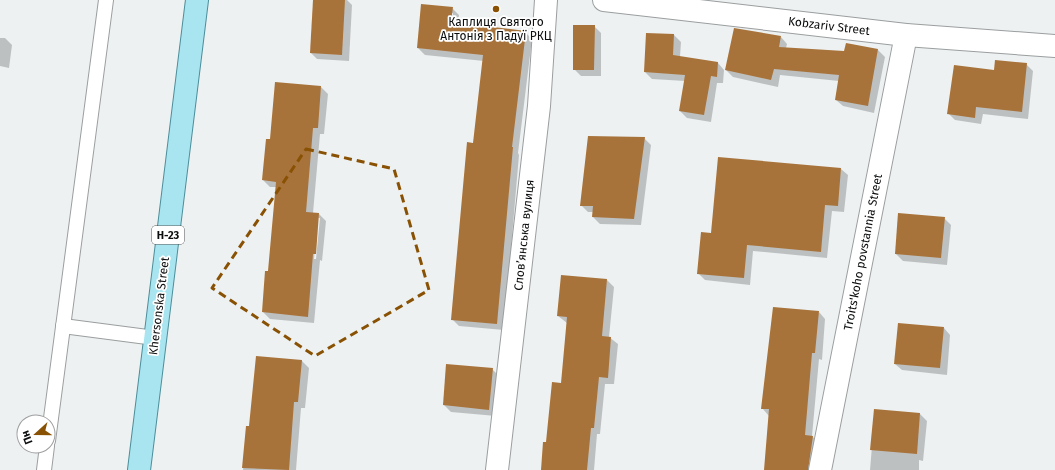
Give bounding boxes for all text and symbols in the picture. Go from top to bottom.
marker: Каплиця Святого Антонія з Падуї РКЦ [491,4,501,14]
street label: Kobzariv Street [787,14,871,38]
place label: Каплиця Святого Антонія з Падуї РКЦ [440,15,552,43]
street label: Troits'koho povstannia Street [841,172,885,331]
street label: Словʼянська вулиця [511,179,537,291]
road number: Н-23 [152,226,184,244]
street label: Khersonska Street [146,256,172,356]
north arrow [16,414,56,454]
text: Пн [19,429,36,446]

